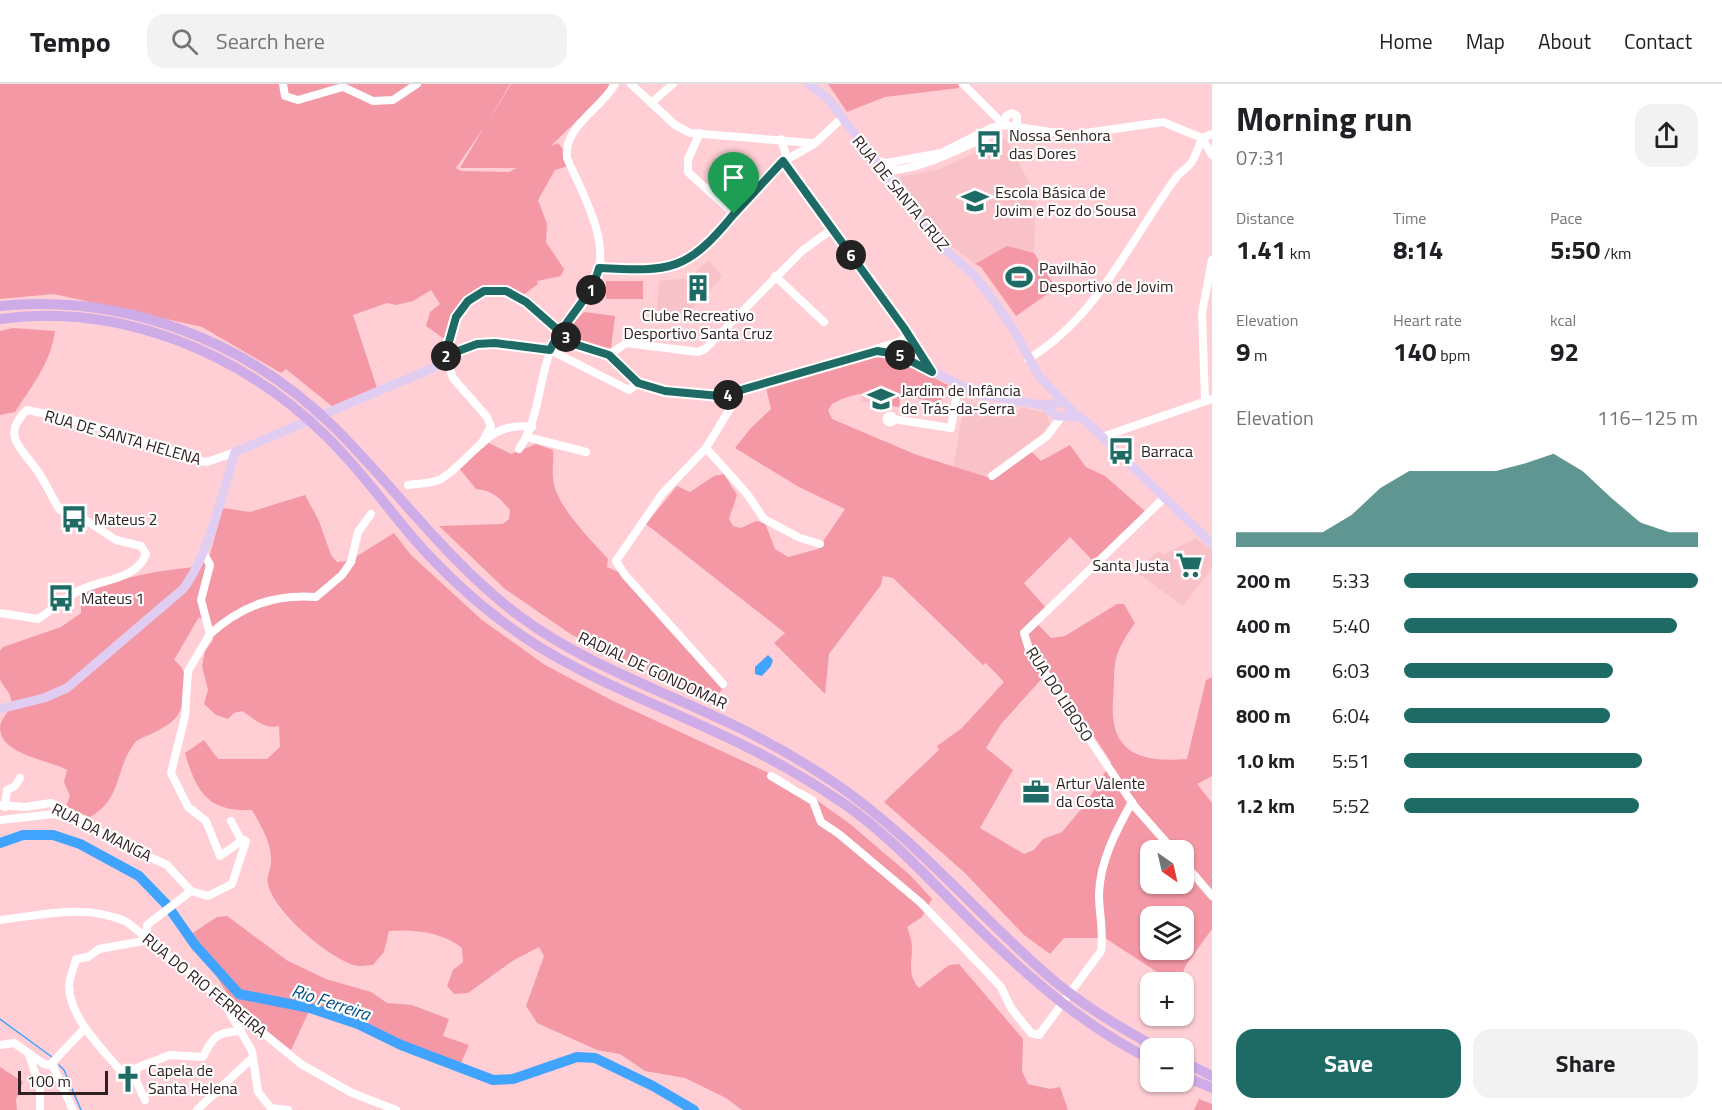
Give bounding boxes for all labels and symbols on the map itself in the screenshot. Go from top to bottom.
place label: Nossa Senhora das Dores [1009,123,1111,165]
bus stop icon: Nossa Senhora das Dores [974,129,1004,159]
street label: RUA DE SANTA CRUZ [847,130,955,256]
pin [708,152,759,214]
place label: Escola Básica de Jovim e Foz do Sousa [995,180,1136,222]
school or university icon: Escola Básica de Jovim e Foz do Sousa [960,186,990,216]
pin: 6 [836,240,866,270]
place label: Pavilhão Desportivo de Jovim [1039,256,1173,298]
sports icon: Pavilhão Desportivo de Jovim [1004,262,1034,292]
building icon: Clube Recreativo Desportivo Santa Cruz [683,273,713,303]
pin: 1 [576,275,606,305]
place label: Clube Recreativo Desportivo Santa Cruz [623,303,773,345]
pin: 3 [551,322,581,352]
pin: 5 [885,340,915,370]
pin: 2 [431,341,461,371]
place label: Jardim de Infância de Trás-da-Serra [901,378,1021,420]
pin: 4 [713,380,743,410]
school or university icon: Jardim de Infância de Trás-da-Serra [866,384,896,414]
street label: RUA DE SANTA HELENA [42,403,205,471]
bus stop icon: Barraca [1106,436,1136,466]
place label: Barraca [1141,439,1193,463]
bus stop icon: Mateus 2 [59,504,89,534]
place label: Mateus 2 [94,507,158,531]
supermarket icon: Santa Justa [1174,550,1204,580]
place label: Santa Justa [1092,553,1169,577]
bus stop icon: Mateus 1 [46,583,76,613]
place label: Mateus 1 [81,586,145,610]
street label: RADIAL DE GONDOMAR [575,625,732,715]
street label: RUA DO LIBOSO [1020,642,1100,746]
place label: Artur Valente da Costa [1056,771,1145,813]
office icon: Artur Valente da Costa [1021,777,1051,807]
street label: RUA DA MANGA [48,796,157,868]
north arrow [1140,840,1194,894]
street label: RUA DO RIO FERREIRA [137,927,273,1043]
water label: Rio Ferreira [288,977,375,1028]
place label: Capela de Santa Helena [148,1058,238,1100]
church icon: Capela de Santa Helena [113,1064,143,1094]
scale bar [18,1068,108,1096]

